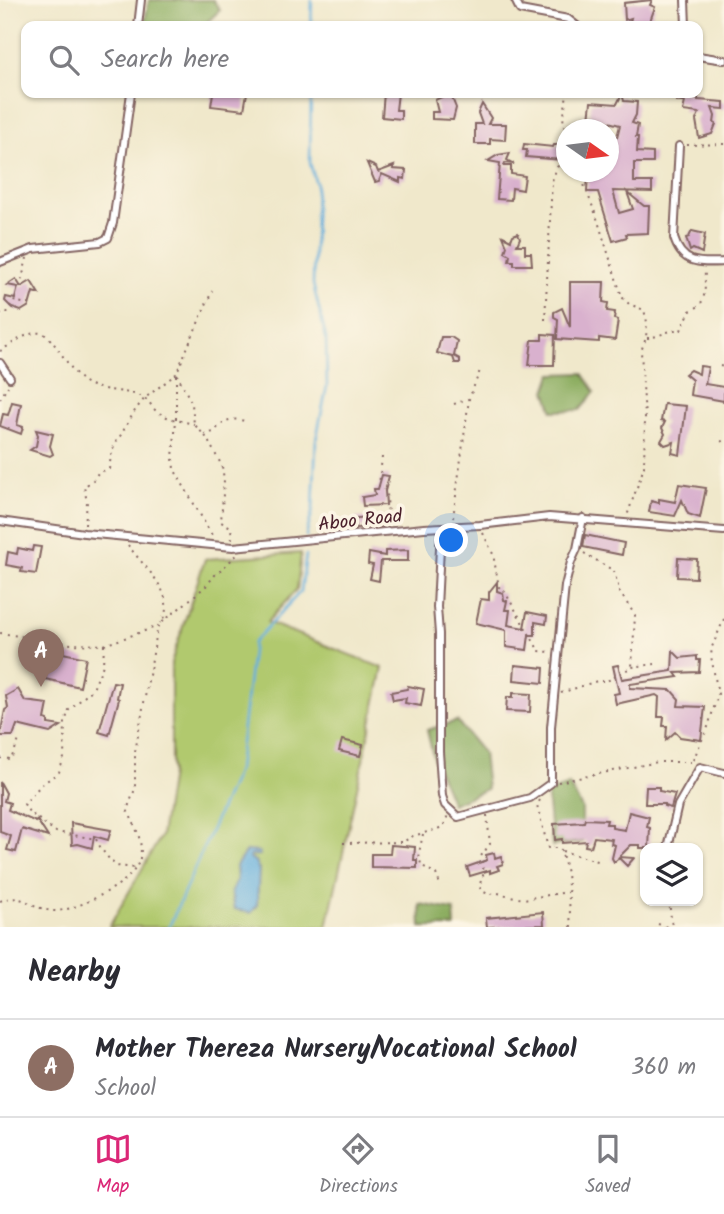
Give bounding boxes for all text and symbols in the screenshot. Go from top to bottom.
search box [21,21,703,98]
text: Search here [101,39,229,81]
icon: search [45,41,83,79]
north arrow [556,119,619,182]
street label: Aboo Road [317,502,404,540]
your location [434,523,468,557]
pin: A [18,629,64,687]
map controls [640,843,703,906]
button: layers [640,843,703,906]
text: Nearby [28,949,120,997]
text: Mother Thereza Nursery/Vocational School [95,1029,577,1071]
text: A [44,1050,58,1086]
text: 360 m [631,1050,696,1086]
text: School [95,1071,156,1107]
tab: Map [94,1130,132,1202]
tab: Directions [319,1130,398,1202]
tab: Saved [585,1130,630,1202]

